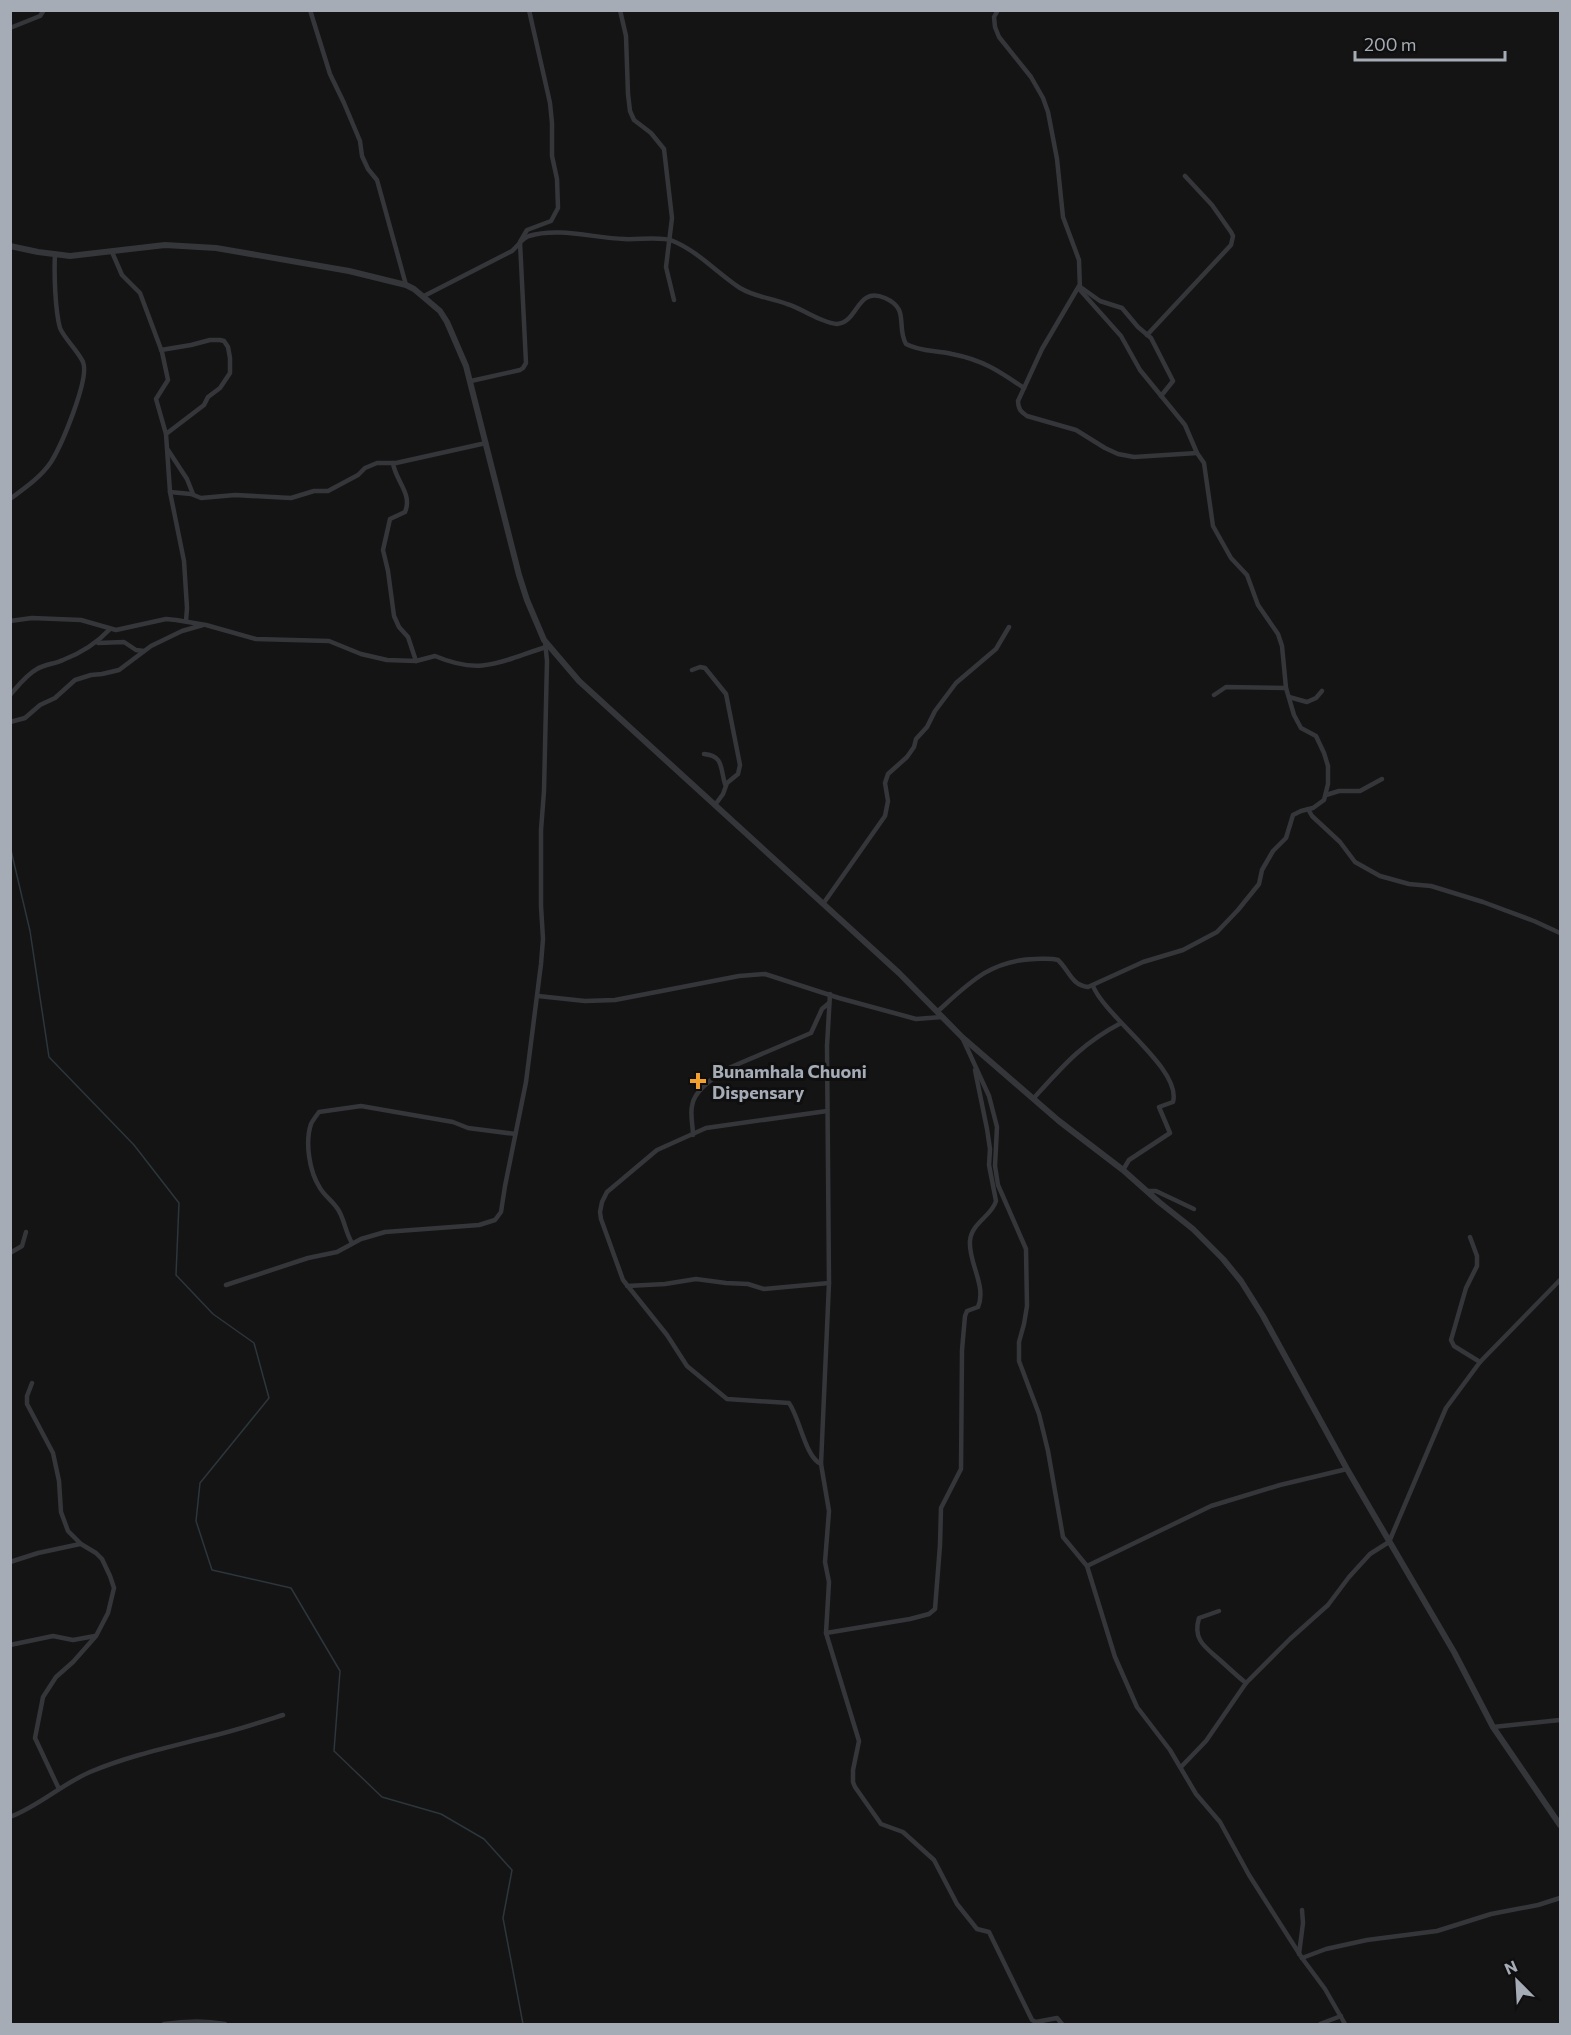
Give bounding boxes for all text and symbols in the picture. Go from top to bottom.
scale bar [1355,24,1505,62]
text: 200 m [1364,33,1417,55]
place label: Bunamhala Chuoni Dispensary [712,1060,867,1103]
marker: Bunamhala Chuoni Dispensary [689,1072,707,1090]
north arrow [1487,1951,1547,2011]
text: N [1501,1956,1520,1978]

